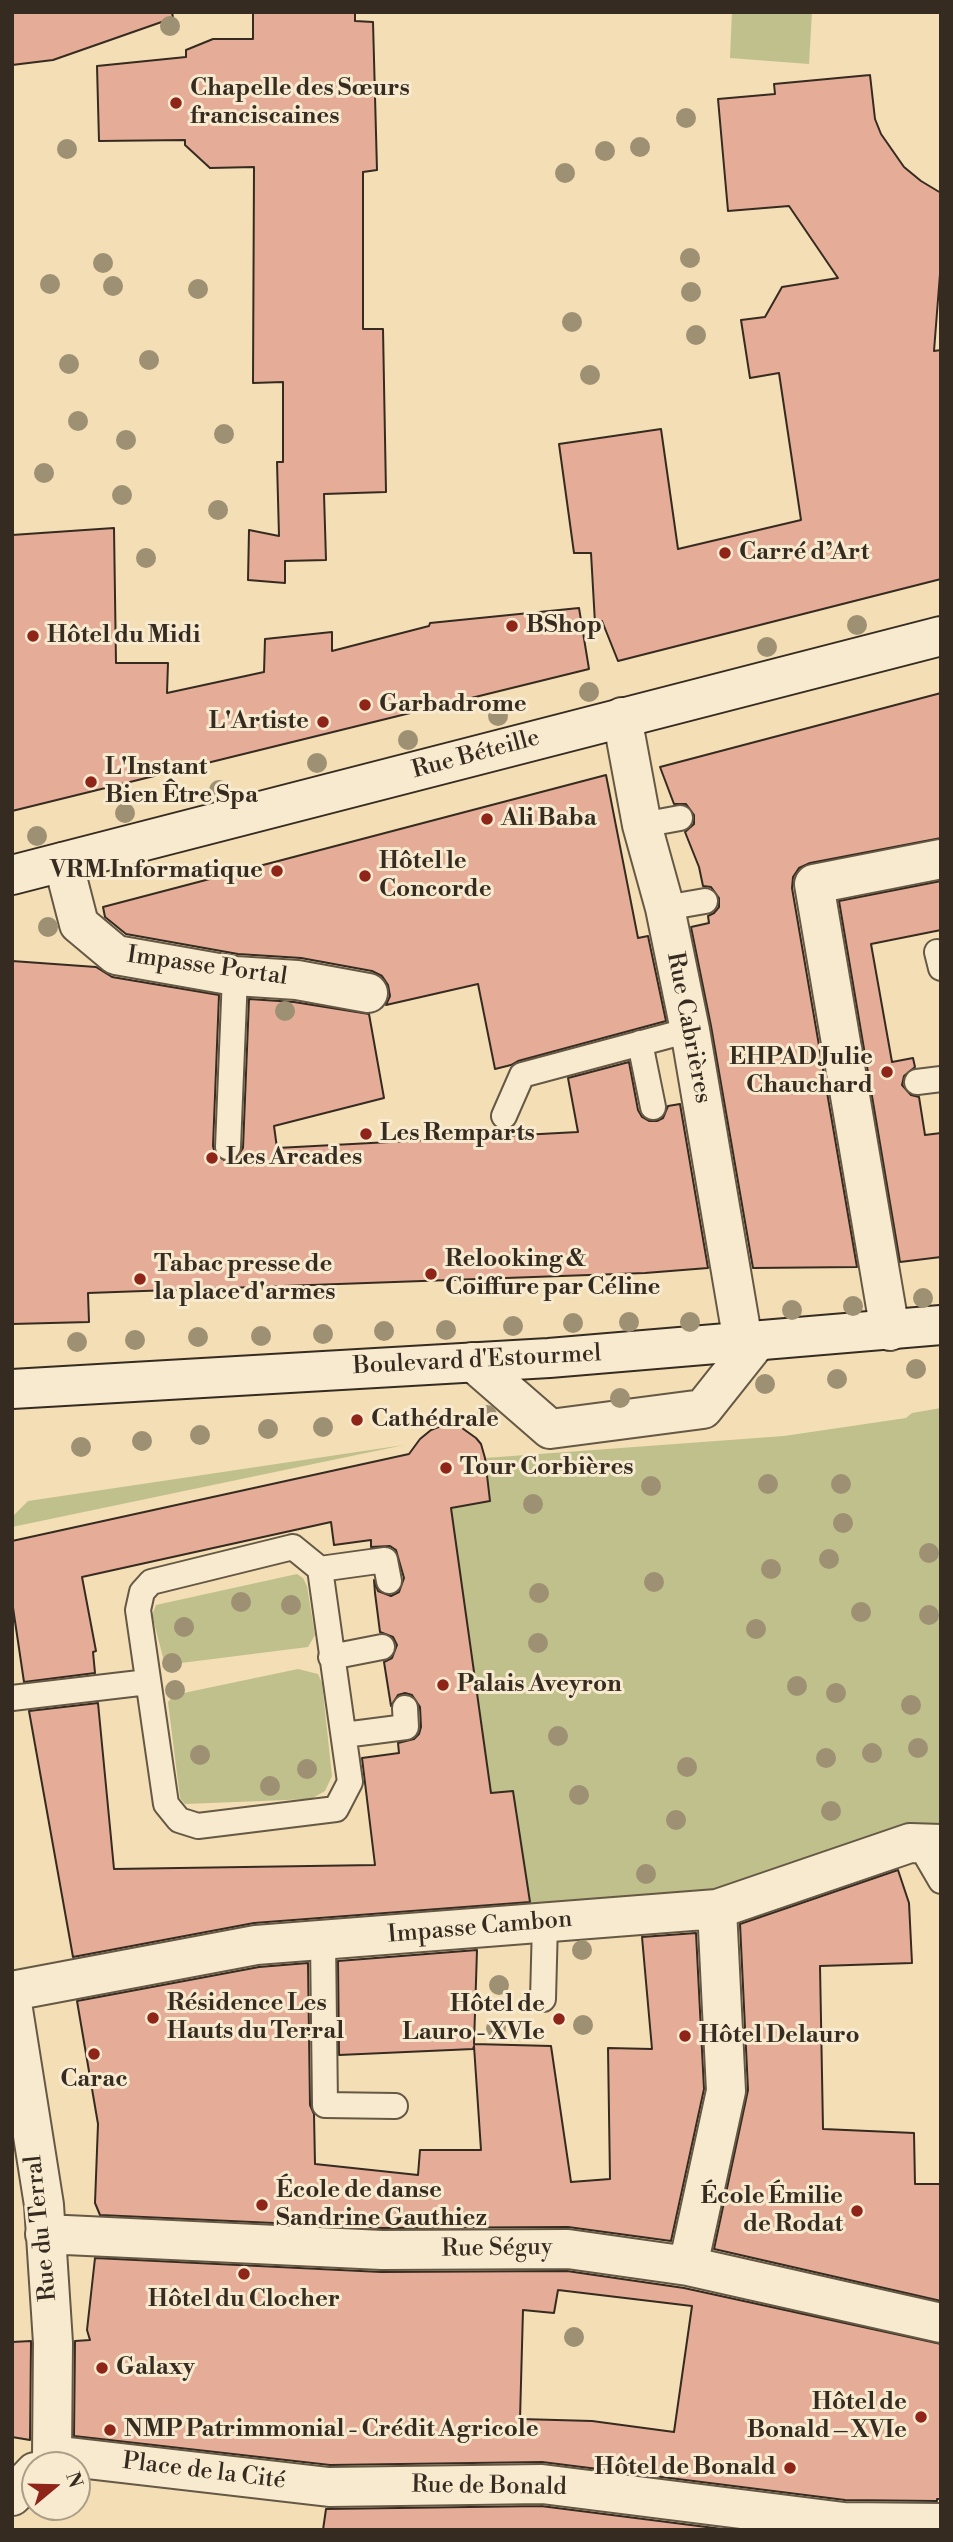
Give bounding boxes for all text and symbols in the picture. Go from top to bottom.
place label: Chapelle des Sœurs franciscaines [190,75,410,131]
marker: Chapelle des Sœurs franciscaines [168,95,184,111]
place label: Carré d’Art [739,539,869,567]
marker: Carré d’Art [717,545,733,561]
place label: BShop [526,612,602,640]
marker: BShop [504,618,520,634]
place label: Hôtel du Midi [47,622,200,650]
marker: Hôtel du Midi [25,628,41,644]
place label: Garbadrome [379,691,527,719]
marker: Garbadrome [357,697,373,713]
place label: L'Artiste [209,708,309,736]
marker: L'Artiste [315,714,331,730]
street label: Rue Béteille [409,724,543,786]
place label: L'Instant Bien Être Spa [105,754,258,810]
marker: L'Instant Bien Être Spa [83,774,99,790]
place label: Ali Baba [501,805,597,833]
marker: Ali Baba [479,811,495,827]
place label: Hôtel le Concorde [379,848,492,904]
place label: VRM Informatique [50,857,263,885]
marker: VRM Informatique [269,863,285,879]
marker: Hôtel le Concorde [357,868,373,884]
street label: Impasse Portal [125,941,289,993]
street label: Rue Cabrières [659,950,717,1106]
place label: EHPAD Julie Chauchard [729,1044,873,1100]
marker: EHPAD Julie Chauchard [879,1064,895,1080]
place label: Les Remparts [380,1120,535,1148]
marker: Les Remparts [358,1126,374,1142]
place label: Les Arcades [226,1144,362,1172]
marker: Les Arcades [204,1150,220,1166]
place label: Relooking & Coiffure par Céline [445,1246,660,1302]
place label: Tabac presse de la place d'armes [154,1251,336,1307]
marker: Relooking & Coiffure par Céline [423,1266,439,1282]
marker: Tabac presse de la place d'armes [132,1271,148,1287]
street label: Boulevard d'Estourmel [352,1340,602,1382]
place label: Cathédrale [371,1406,499,1434]
marker: Cathédrale [349,1412,365,1428]
place label: Tour Corbières [460,1454,634,1482]
marker: Tour Corbières [438,1460,454,1476]
place label: Palais Aveyron [457,1671,622,1699]
marker: Palais Aveyron [435,1677,451,1693]
street label: Impasse Cambon [386,1906,574,1950]
place label: Résidence Les Hauts du Terral [167,1990,344,2046]
place label: Hôtel de Lauro - XVIe [402,1991,545,2047]
marker: Résidence Les Hauts du Terral [145,2010,161,2026]
marker: Hôtel de Lauro - XVIe [551,2011,567,2027]
place label: Hôtel Delauro [699,2022,860,2050]
marker: Hôtel Delauro [677,2028,693,2044]
marker: Carac [86,2046,102,2062]
place label: Carac [60,2066,128,2094]
street label: Rue du Terral [20,2154,64,2302]
place label: École de danse Sandrine Gauthiez [276,2177,487,2233]
place label: École Émilie de Rodat [700,2183,843,2239]
marker: École de danse Sandrine Gauthiez [254,2197,270,2213]
marker: École Émilie de Rodat [849,2203,865,2219]
street label: Rue Séguy [441,2234,553,2264]
marker: Hôtel du Clocher [236,2266,252,2282]
place label: Hôtel du Clocher [148,2286,340,2314]
place label: Galaxy [116,2354,195,2382]
marker: Galaxy [94,2360,110,2376]
place label: Hôtel de Bonald – XVIe [747,2389,907,2445]
marker: Hôtel de Bonald – XVIe [913,2409,929,2425]
place label: NMP Patrimmonial - Crédit Agricole [124,2416,539,2444]
marker: NMP Patrimmonial - Crédit Agricole [102,2422,118,2438]
street label: Place de la Cité [121,2448,287,2496]
north arrow [21,2451,91,2521]
place label: Hôtel de Bonald [594,2454,776,2482]
marker: Hôtel de Bonald [782,2460,798,2476]
text: N [60,2469,88,2491]
street label: Rue de Bonald [411,2471,567,2503]

